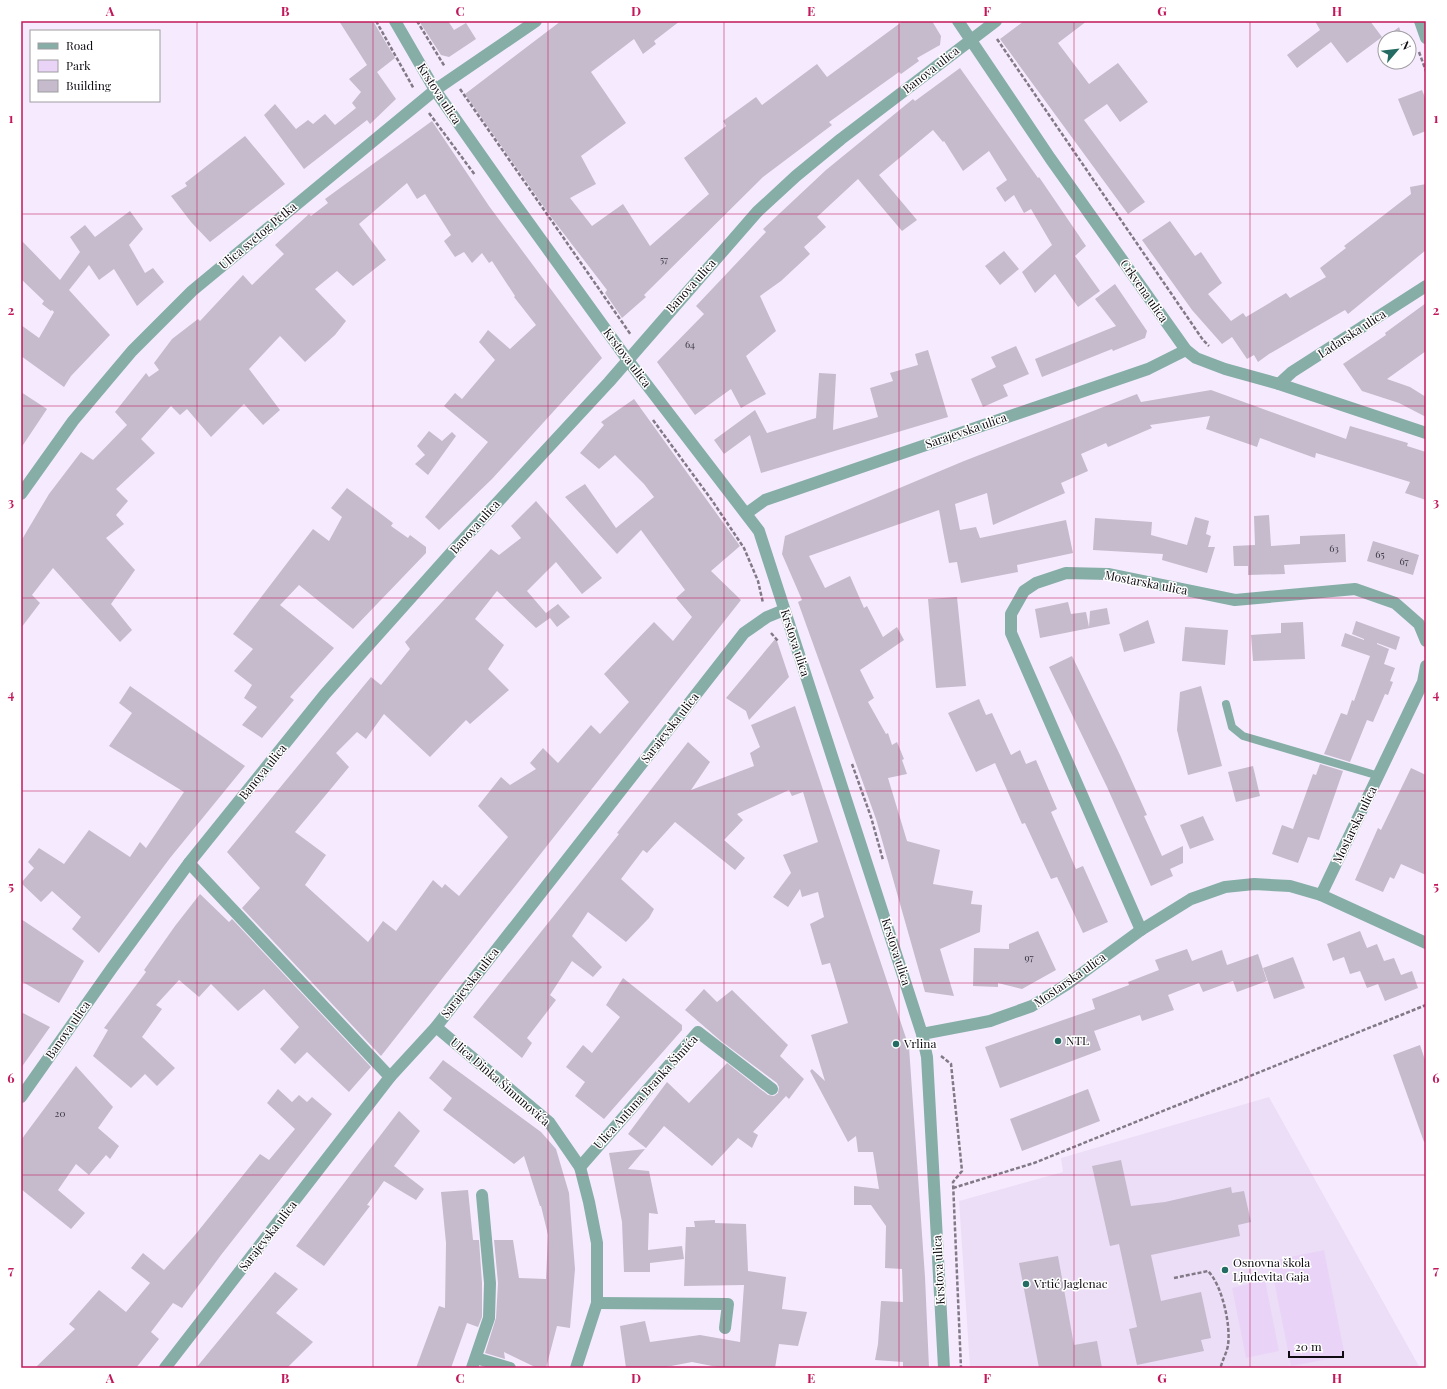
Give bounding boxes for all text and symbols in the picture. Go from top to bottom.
text: A [105,2,115,19]
text: B [281,2,290,19]
text: C [455,2,465,19]
text: D [631,2,641,19]
text: E [807,2,815,19]
text: F [983,2,991,19]
text: G [1157,2,1167,19]
text: H [1332,2,1342,19]
legend [30,30,160,102]
north arrow [1377,30,1417,70]
text: Road [66,37,93,53]
text: N [1398,38,1415,52]
street label: Banova ulica [899,42,962,96]
text: Park [66,57,91,73]
street label: Krstova ulica [414,60,466,127]
text: Building [66,77,112,93]
text: 1 [9,109,14,126]
text: 1 [1434,109,1439,126]
street label: Ulica svetog Petka [215,198,300,272]
house number: 57 [660,252,668,266]
street label: Banova ulica [662,255,719,316]
street label: Crkvena ulica [1117,256,1172,325]
text: 2 [8,301,15,318]
text: 2 [1433,301,1440,318]
street label: Lađarska ulica [1315,305,1388,361]
street label: Krstova ulica [600,325,655,390]
house number: 64 [685,337,695,351]
street label: Sarajevska ulica [923,409,1009,451]
text: 3 [8,493,14,510]
text: 3 [1433,493,1439,510]
street label: Banova ulica [446,496,503,557]
house number: 63 [1329,541,1339,555]
house number: 65 [1375,547,1385,561]
house number: 67 [1399,554,1409,568]
street label: Mostarska ulica [1103,566,1189,598]
street label: Krstova ulica [778,607,814,678]
text: 4 [8,685,15,702]
text: 4 [1433,685,1440,702]
street label: Sarajevska ulica [637,689,702,766]
street label: Banova ulica [235,740,290,803]
street label: Mostarska ulica [1328,783,1380,866]
text: 5 [8,877,14,894]
text: 5 [1433,877,1439,894]
street label: Krstova ulica [879,916,915,987]
street label: Sarajevska ulica [437,944,502,1021]
street label: Mostarska ulica [1030,948,1108,1010]
house number: 97 [1024,950,1034,964]
street label: Banova ulica [41,997,93,1062]
street label: Ulica Antuna Branka Šimića [590,1031,701,1152]
place label: NTL [1066,1032,1089,1048]
street label: Ulica Dinka Šimunovića [448,1034,554,1129]
place label: Vrlina [903,1035,936,1051]
marker: NTL [1053,1036,1063,1046]
marker: Vrlina [891,1039,901,1049]
text: 6 [7,1069,15,1086]
text: 6 [1432,1069,1440,1086]
house number: 20 [55,1106,65,1120]
street label: Sarajevska ulica [235,1197,300,1274]
street label: Krstova ulica [928,1235,948,1305]
place label: Osnovna škola Ljudevita Gaja [1233,1254,1310,1284]
text: 7 [8,1261,14,1278]
text: 7 [1433,1261,1439,1278]
marker: Osnovna škola Ljudevita Gaja [1220,1265,1230,1275]
place label: Vrtić Jaglenac [1033,1275,1108,1291]
marker: Vrtić Jaglenac [1021,1279,1031,1289]
scale bar [1289,1333,1343,1359]
text: 20 m [1295,1338,1322,1354]
text: A [105,1369,115,1386]
text: B [281,1369,290,1386]
text: C [455,1369,465,1386]
text: D [631,1369,641,1386]
text: E [807,1369,815,1386]
text: F [983,1369,991,1386]
text: G [1157,1369,1167,1386]
text: H [1332,1369,1342,1386]

